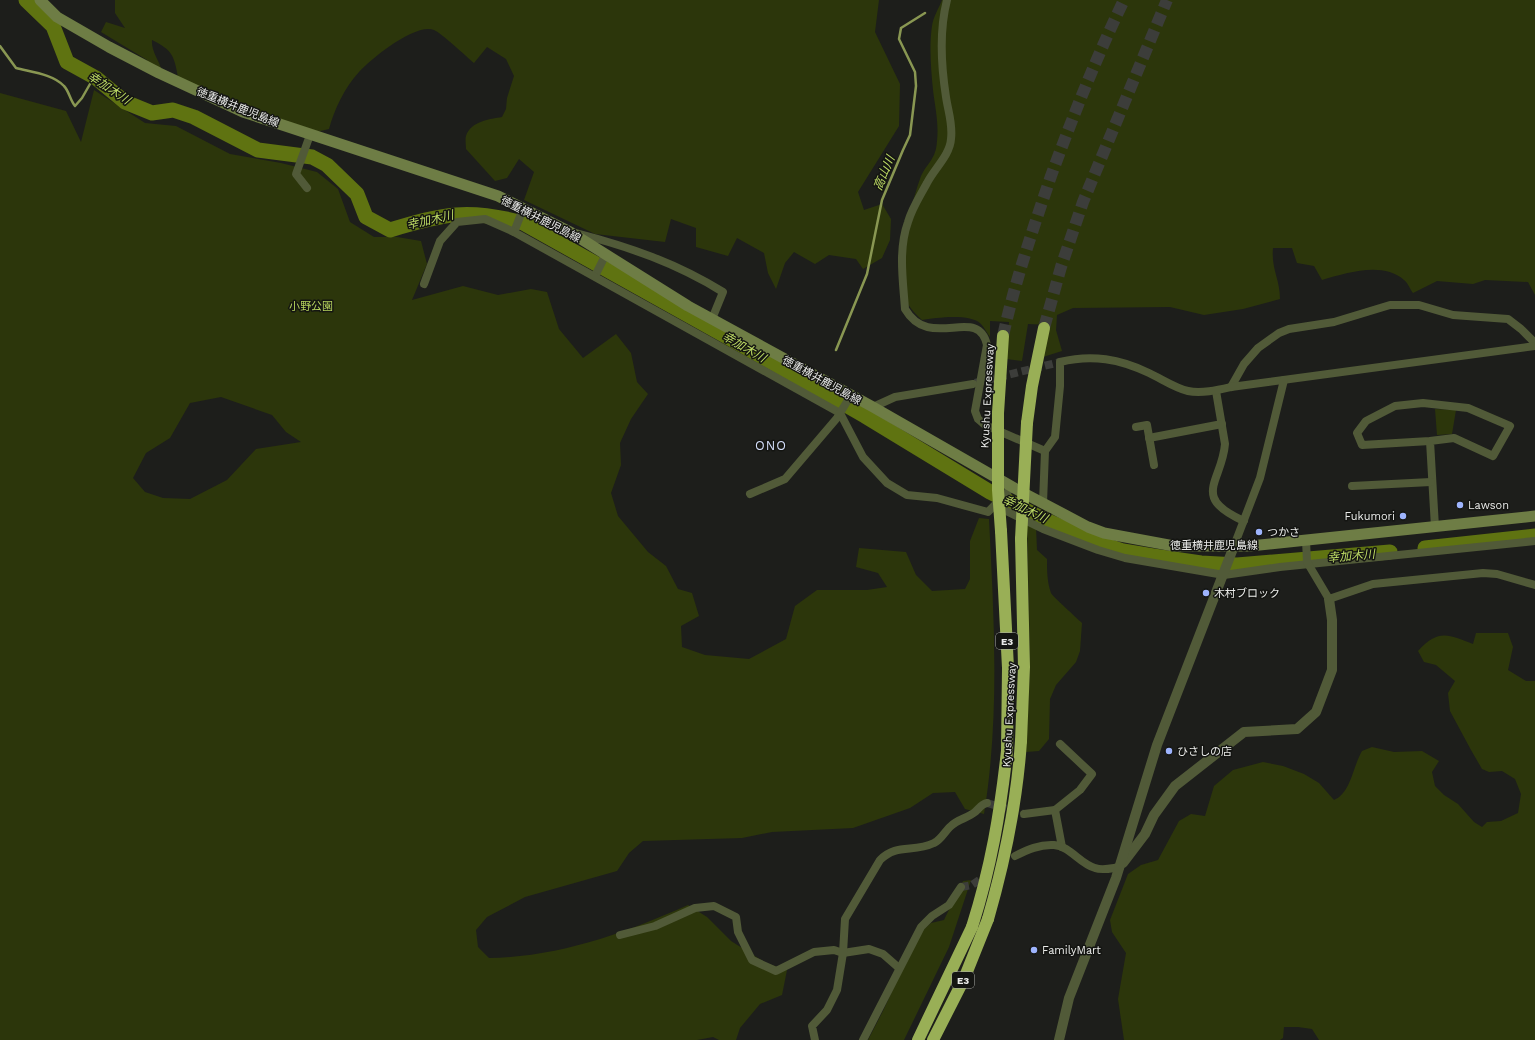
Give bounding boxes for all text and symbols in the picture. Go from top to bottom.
water label: 幸加木川 [85,69,134,108]
street label: 徳重横井鹿児島線 [195,85,281,130]
water label: 高山川 [871,152,898,192]
street label: 徳重横井鹿児島線 [499,194,583,245]
water label: 幸加木川 [405,207,457,232]
park label: 小野公園 [289,300,333,313]
water label: 幸加木川 [720,329,770,366]
street label: Kyushu Expressway [978,343,997,449]
street label: 徳重横井鹿児島線 [780,353,863,407]
district label: ONO [755,438,787,453]
water label: 幸加木川 [1000,493,1052,526]
place label: Lawson [1468,499,1509,512]
marker: Lawson [1455,500,1465,510]
place label: Fukumori [1344,510,1395,523]
marker: Fukumori [1398,511,1408,521]
place label: つかさ [1267,526,1300,539]
marker: つかさ [1254,527,1264,537]
street label: 徳重横井鹿児島線 [1170,539,1258,552]
water label: 幸加木川 [1326,547,1378,565]
place label: 木村ブロック [1214,587,1280,600]
marker: 木村ブロック [1201,588,1211,598]
road number: E3 [996,633,1018,649]
street label: Kyushu Expressway [1000,662,1019,768]
place label: ひさしの店 [1177,745,1232,758]
marker: ひさしの店 [1164,746,1174,756]
place label: FamilyMart [1042,944,1101,957]
marker: FamilyMart [1029,945,1039,955]
road number: E3 [952,972,974,988]

